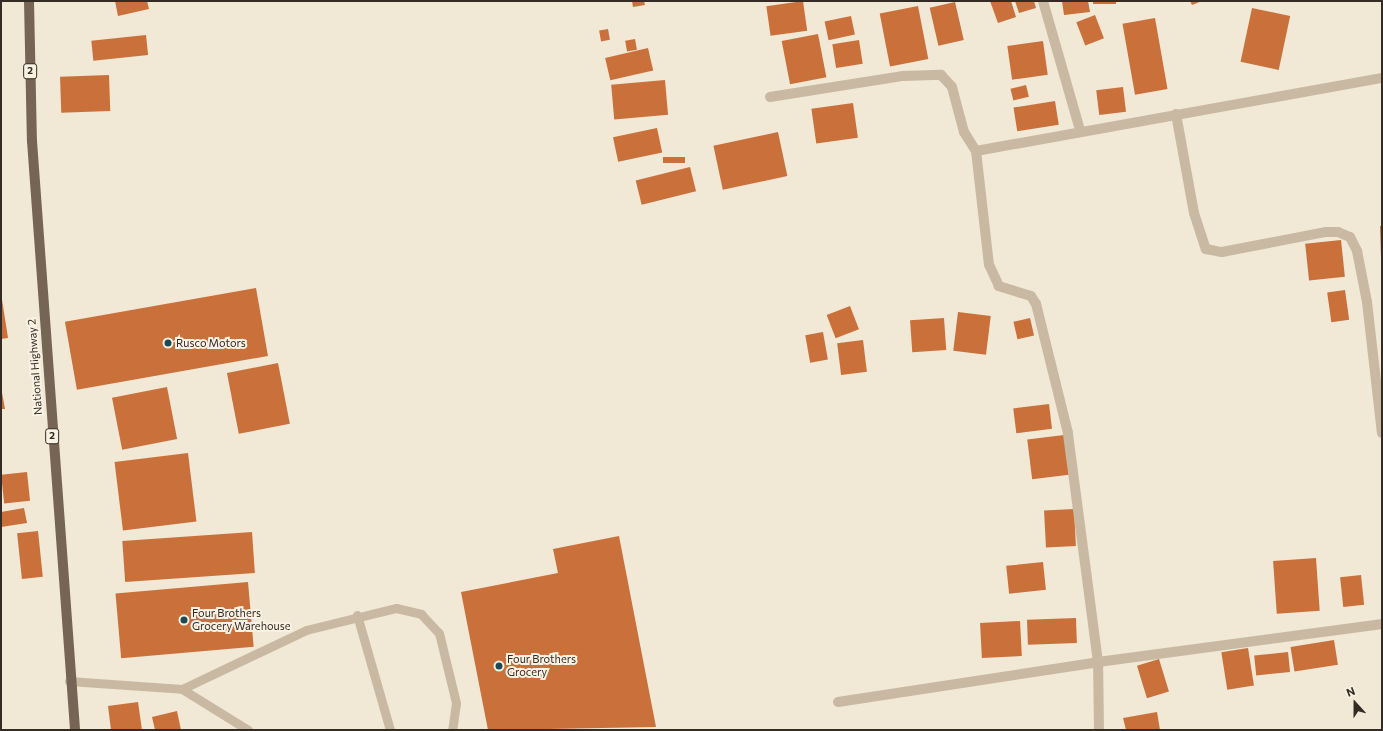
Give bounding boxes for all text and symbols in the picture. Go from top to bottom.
road number: 2 [23,63,37,79]
street label: National Highway 2 [25,318,45,416]
place label: Rusco Motors [176,336,246,350]
marker: Rusco Motors [163,338,173,348]
road number: 2 [45,428,59,444]
place label: Four Brothers Grocery Warehouse [192,607,291,633]
marker: Four Brothers Grocery Warehouse [179,615,189,625]
place label: Four Brothers Grocery [507,653,576,679]
marker: Four Brothers Grocery [494,661,504,671]
north arrow [1335,683,1375,723]
text: N [1344,684,1357,699]

